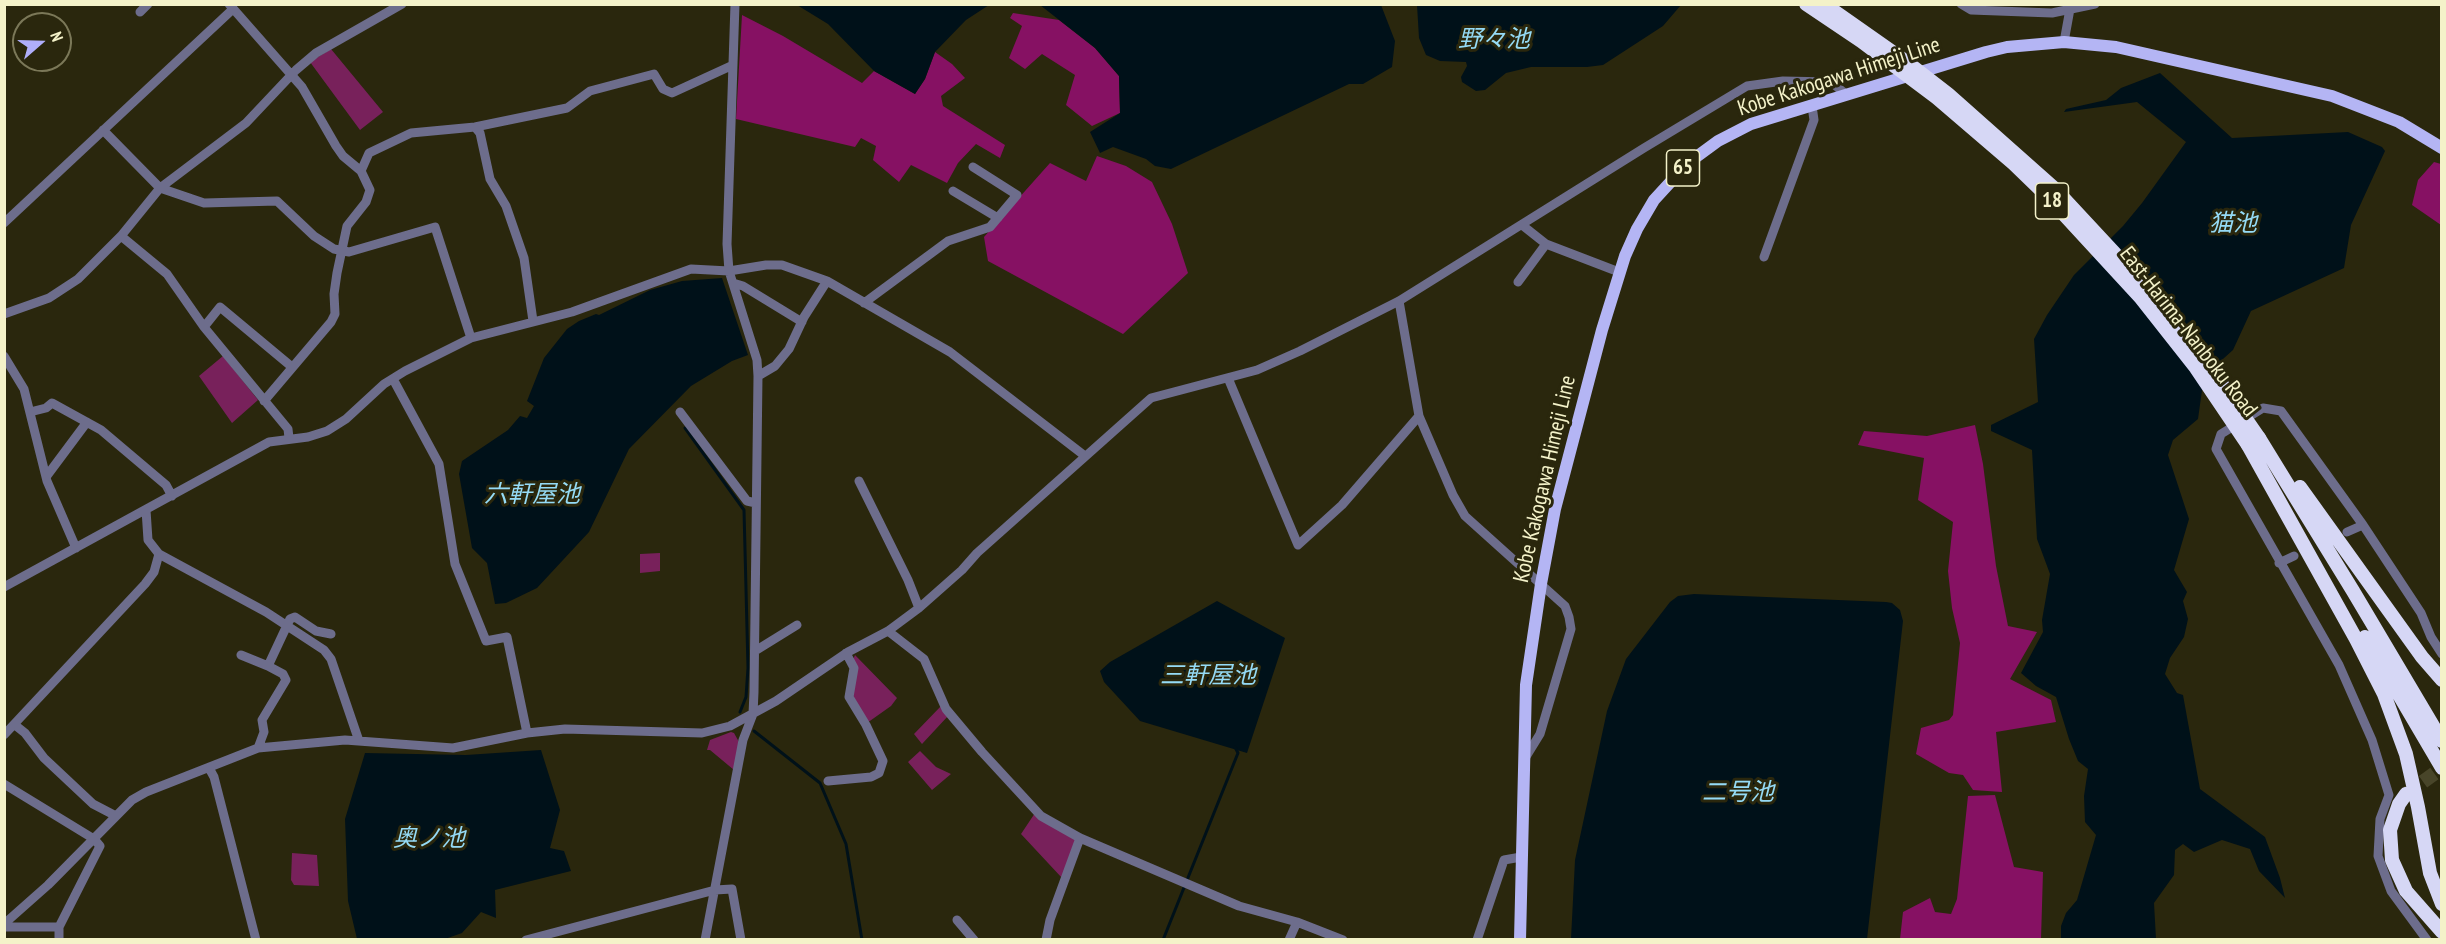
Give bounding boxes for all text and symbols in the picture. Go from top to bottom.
north arrow [12,12,72,72]
water label: 野々池 [1458,26,1530,54]
text: N [46,29,68,44]
street label: Kobe Kakogawa Himeji Line [1734,32,1944,122]
road number: 65 [1666,150,1700,186]
road number: 18 [2036,183,2068,219]
water label: 猫池 [2209,210,2257,238]
street label: East-Harima-Nanboku Road [2114,242,2262,422]
street label: Kobe Kakogawa Himeji Line [1508,373,1582,585]
water label: 六軒屋池 [484,481,580,509]
water label: 三軒屋池 [1160,662,1256,690]
water label: 二号池 [1702,779,1774,807]
water label: 奥ノ池 [393,825,465,853]

